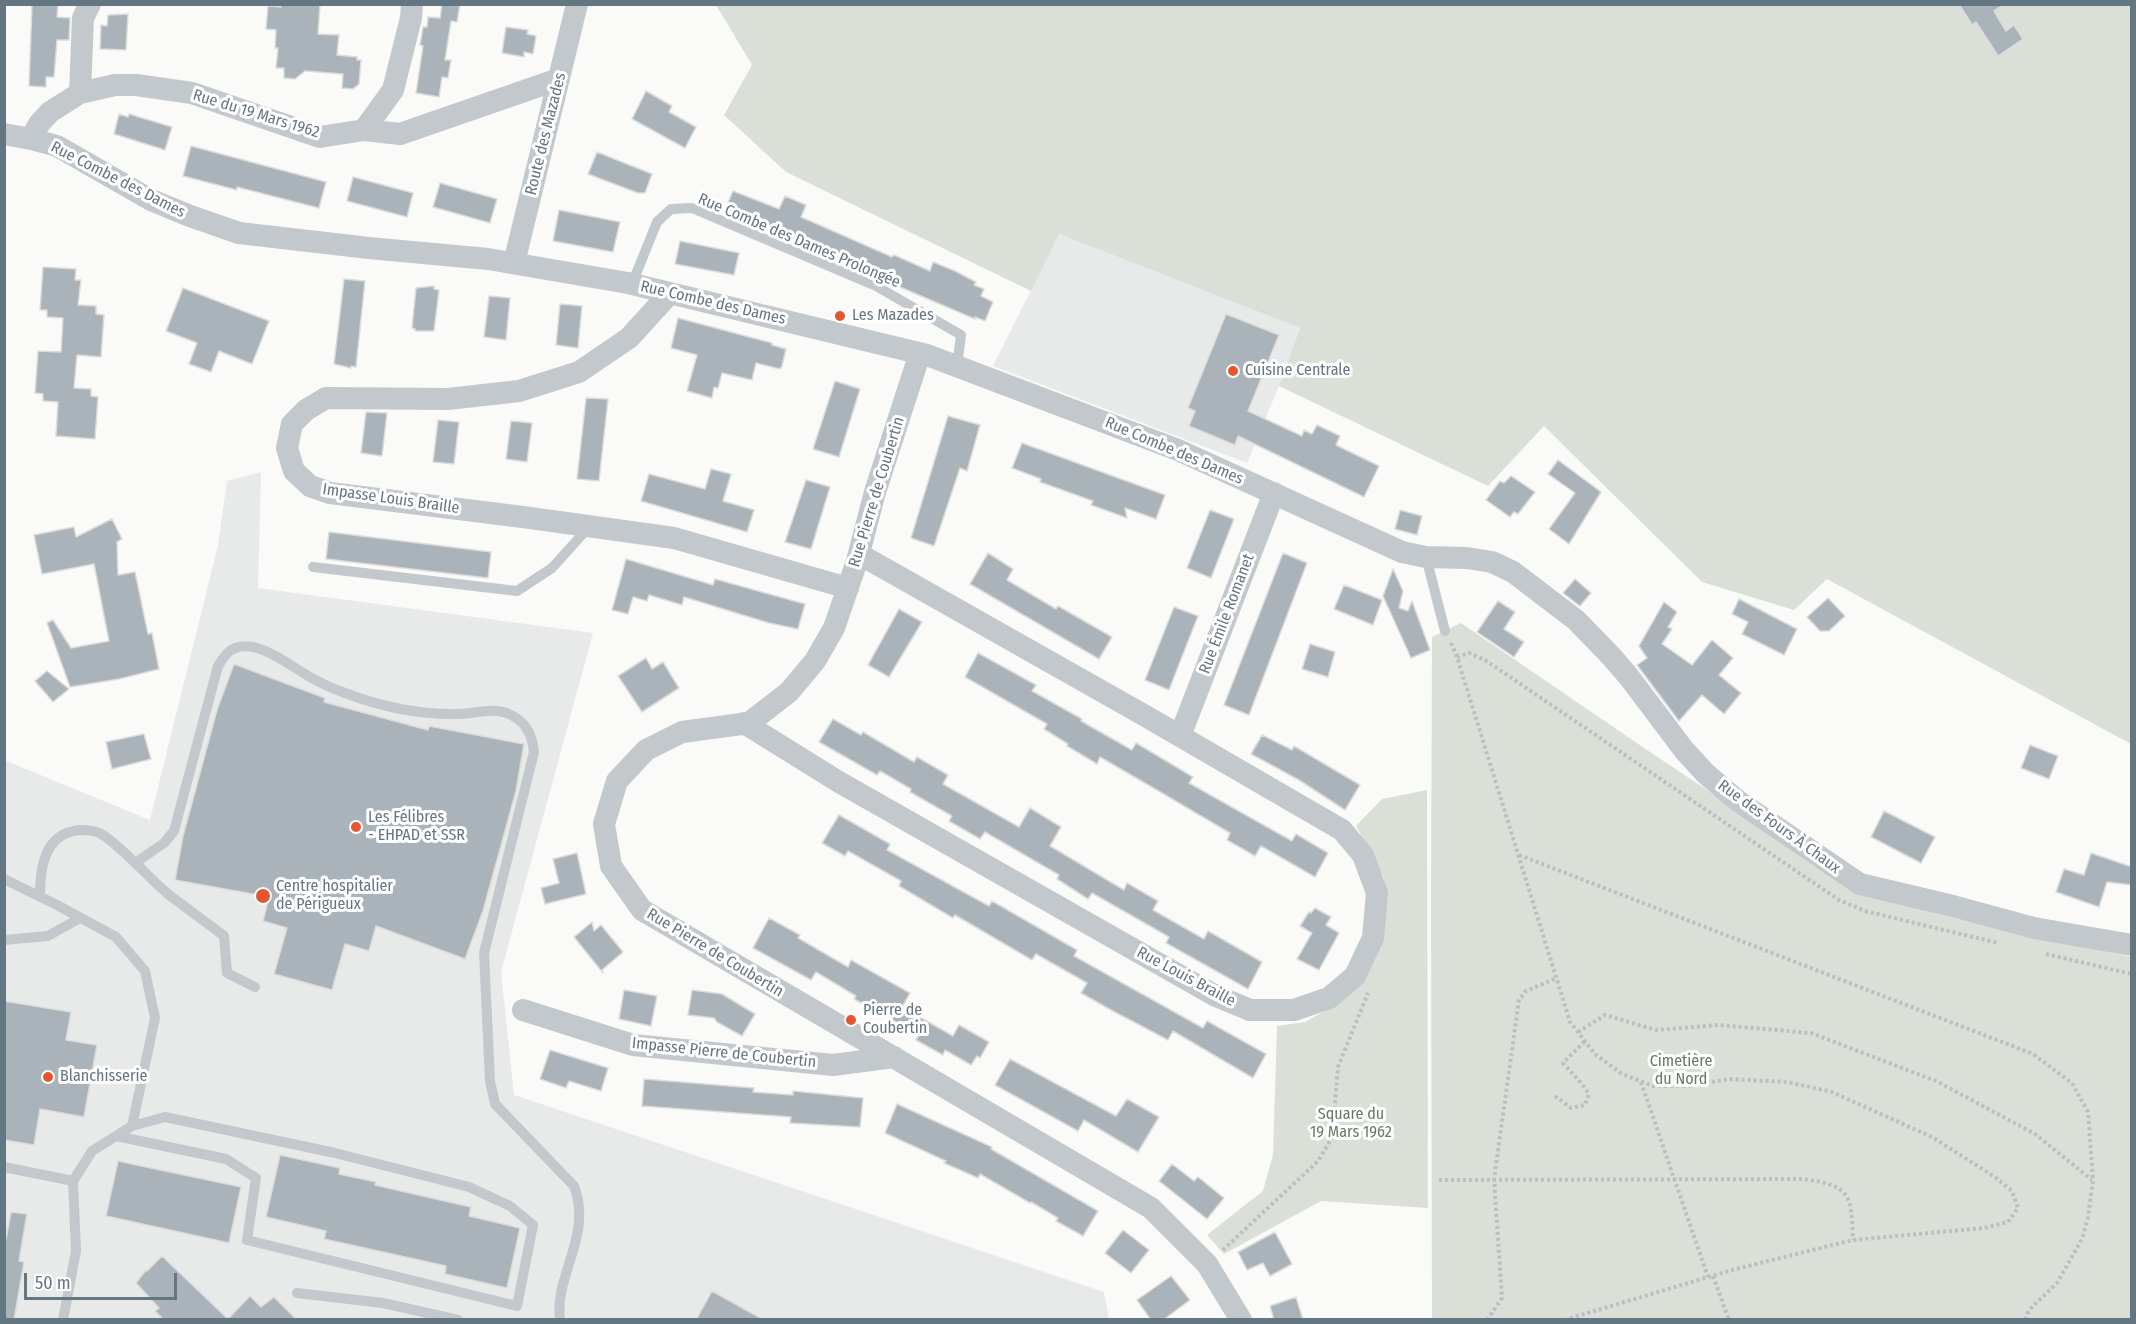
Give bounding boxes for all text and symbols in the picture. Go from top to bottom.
street label: Route des Mazades [522,71,570,197]
street label: Rue du 19 Mars 1962 [190,86,322,142]
street label: Rue Combe des Dames [47,138,189,222]
street label: Rue Combe des Dames Prolongée [695,190,903,292]
street label: Rue Combe des Dames [638,277,788,329]
place label: Les Mazades [852,306,934,326]
marker: Les Mazades [833,309,847,323]
place label: Cuisine Centrale [1245,361,1350,381]
marker: Cuisine Centrale [1226,364,1240,378]
street label: Rue Combe des Dames [1102,413,1246,489]
street label: Rue Pierre de Coubertin [845,415,909,569]
street label: Impasse Louis Braille [321,480,461,518]
street label: Rue Émile Romanet [1195,551,1259,677]
street label: Rue des Fours À Chaux [1714,776,1844,878]
place label: Les Félibres - EHPAD et SSR [368,808,465,846]
marker: Les Félibres - EHPAD et SSR [349,820,363,834]
place label: Centre hospitalier de Périgueux [276,877,393,915]
marker: Centre hospitalier de Périgueux [254,887,272,905]
street label: Rue Pierre de Coubertin [643,905,787,1001]
street label: Rue Louis Braille [1133,943,1239,1011]
place label: Pierre de Coubertin [863,1001,927,1039]
marker: Pierre de Coubertin [844,1013,858,1027]
street label: Impasse Pierre de Coubertin [631,1034,817,1072]
park label: Cimetière du Nord [1650,1052,1712,1090]
place label: Blanchisserie [60,1067,147,1087]
marker: Blanchisserie [41,1070,55,1084]
park label: Square du 19 Mars 1962 [1310,1105,1392,1143]
scale bar [27,1261,180,1299]
text: 50 m [35,1272,71,1294]

